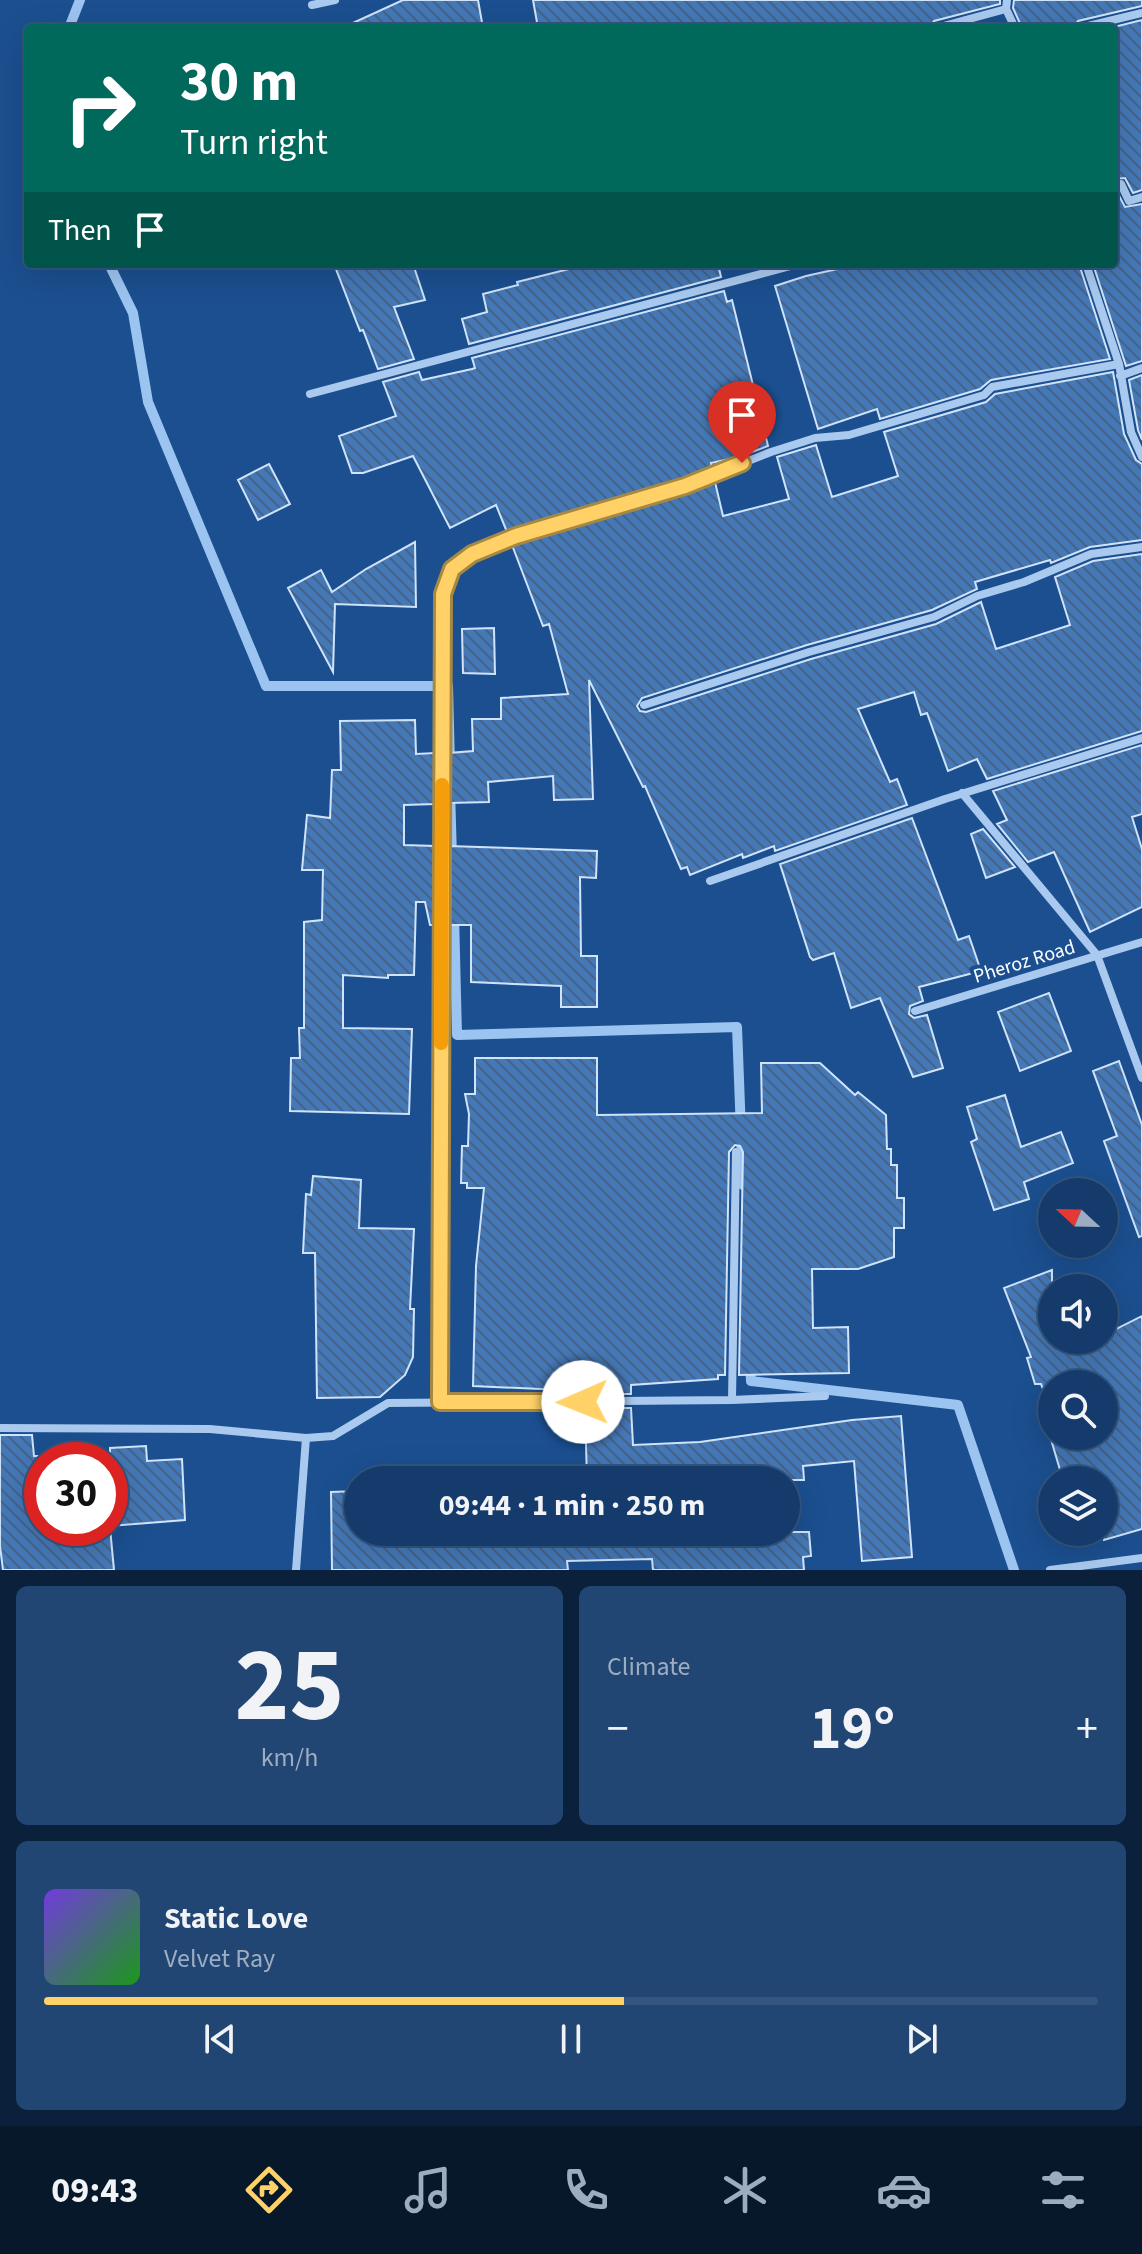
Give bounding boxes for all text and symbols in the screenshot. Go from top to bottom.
text: 30 m [180,43,298,122]
icon: right [48,56,152,160]
text: Turn right [180,117,328,168]
icon: arrive [128,208,172,252]
text: Then [48,209,112,252]
pin [708,381,776,463]
icon: arrive [720,393,764,437]
street label: Pheroz Road [970,933,1079,991]
north arrow [1038,1178,1118,1258]
map controls [1038,1178,1118,1546]
button: sound [1038,1274,1118,1354]
position arrow [541,1360,625,1444]
button: search [1038,1370,1118,1450]
speed limit sign: 30 [24,1442,128,1546]
button: layers [1038,1466,1118,1546]
text: 09:44 · 1 min · 250 m [439,1484,705,1527]
text: 25 [235,1613,344,1761]
text: Climate [607,1648,691,1685]
text: 19° [810,1687,895,1772]
text: − [607,1698,629,1761]
text: + [1076,1698,1098,1761]
text: km/h [261,1739,318,1776]
text: Static Love [164,1897,308,1940]
text: Velvet Ray [164,1940,275,1977]
icon: previous [198,2017,242,2061]
icon: pause [549,2017,593,2061]
icon: next [900,2017,944,2061]
icon: directions [241,2162,297,2218]
icon: music [400,2162,456,2218]
icon: phone [558,2162,614,2218]
icon: climate [717,2162,773,2218]
icon: car [876,2162,932,2218]
icon: filters [1035,2162,1091,2218]
text: 09:43 [51,2165,138,2216]

